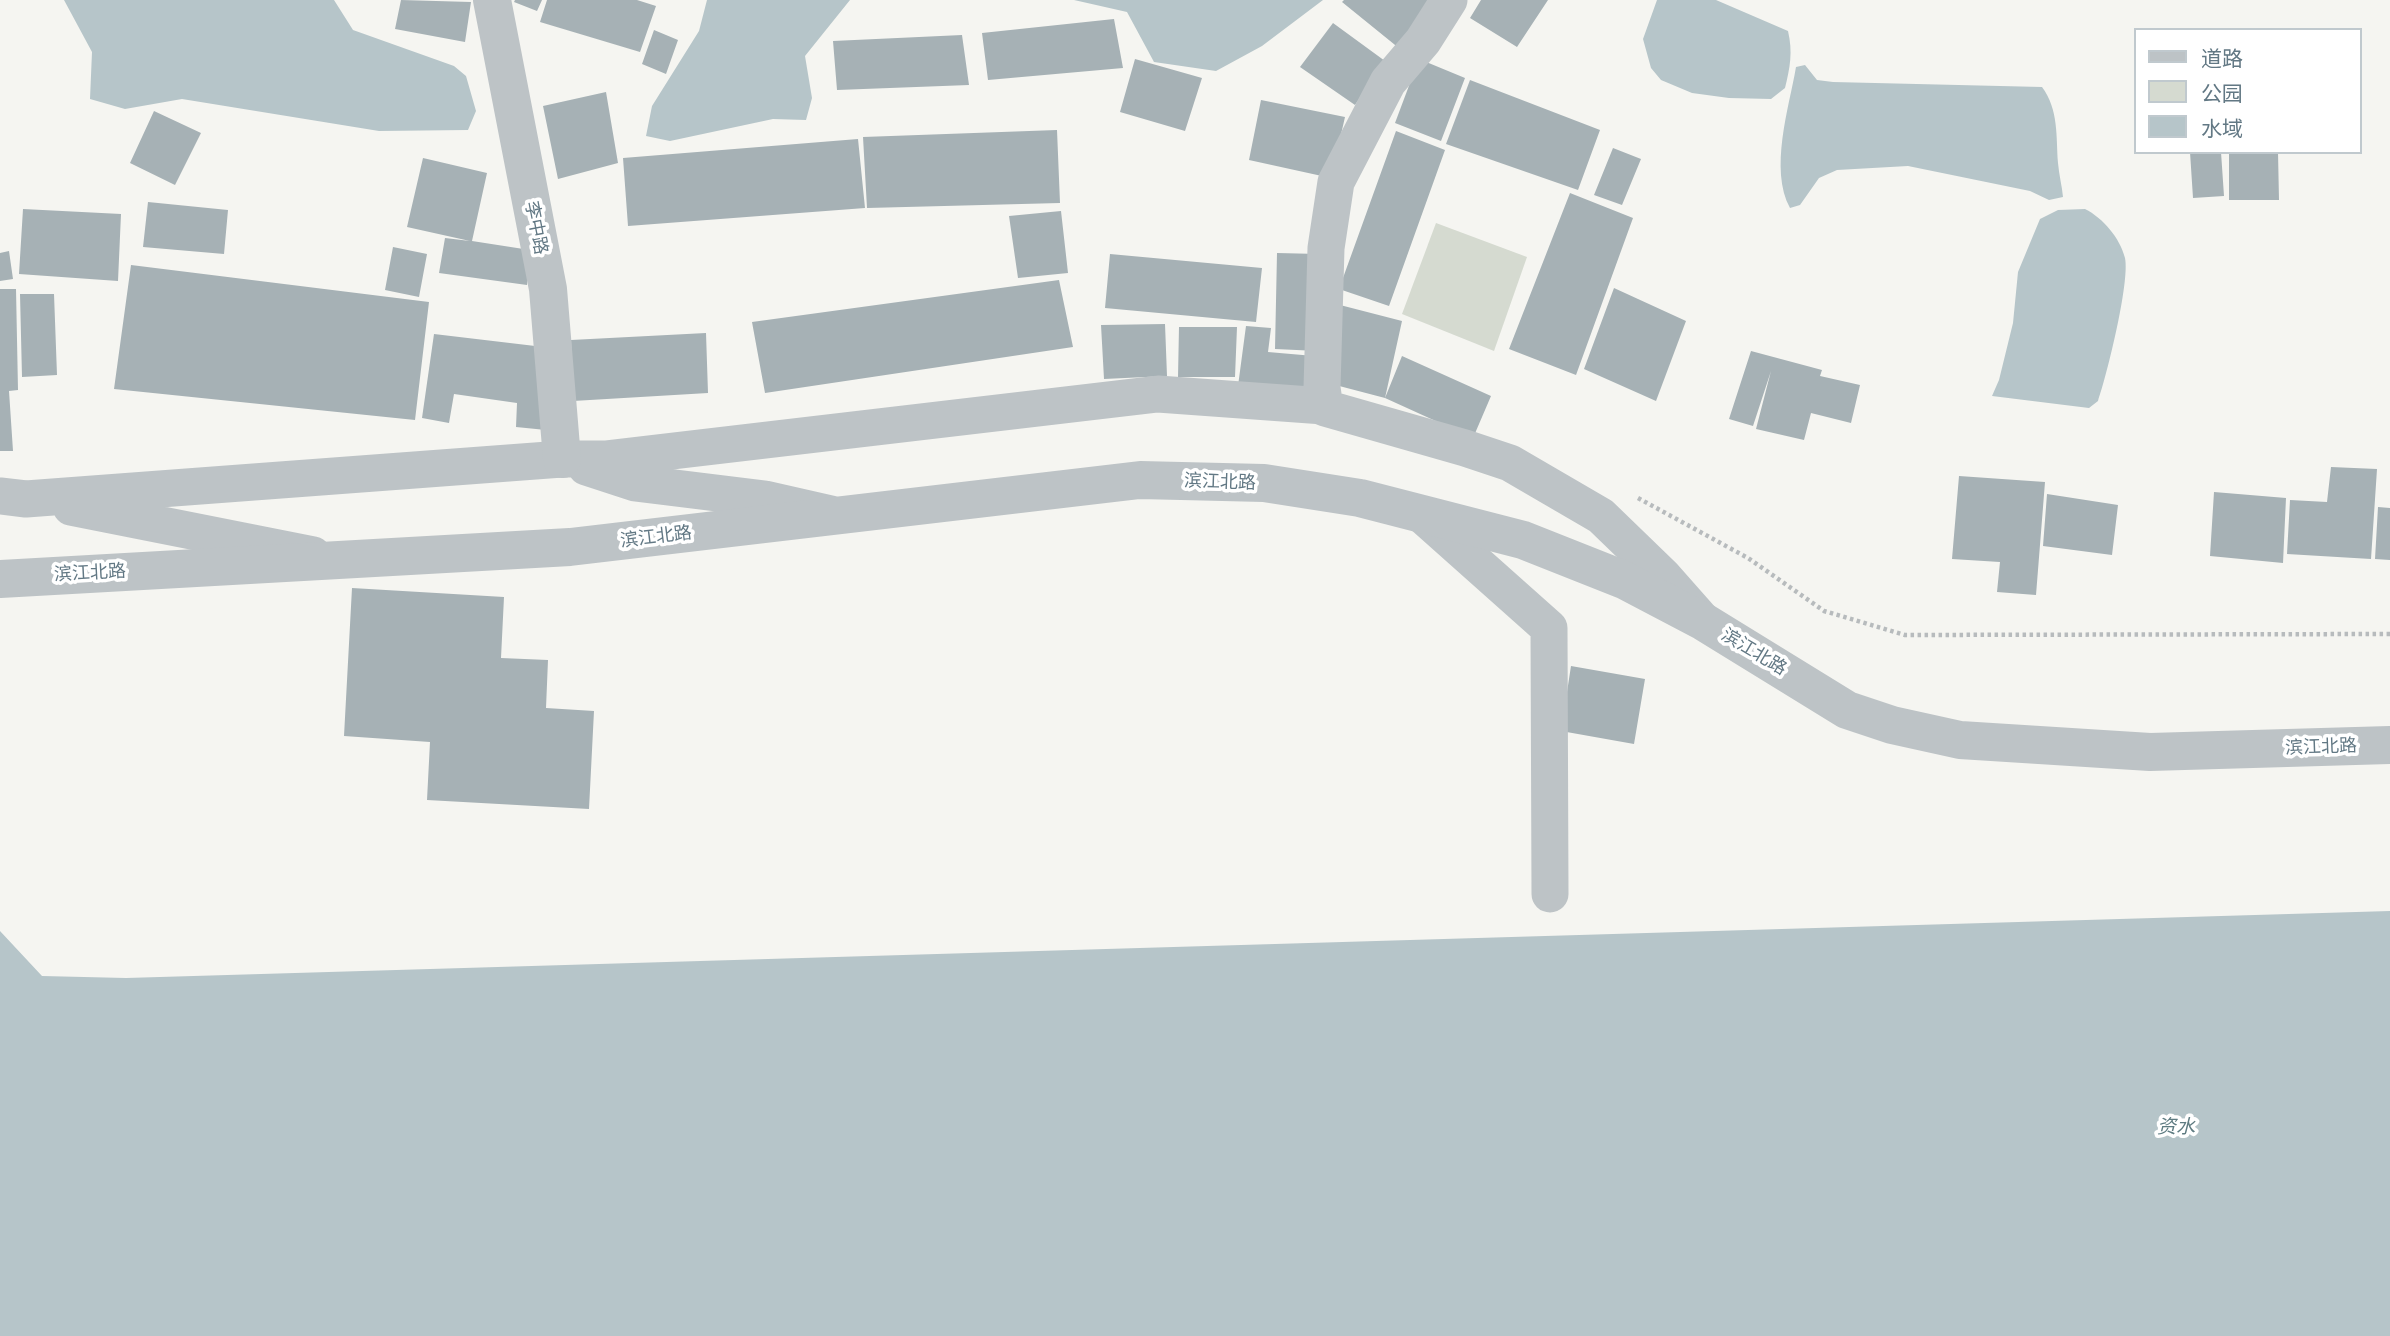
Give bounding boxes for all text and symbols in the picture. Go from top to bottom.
legend [2134,28,2362,154]
text: 道路 [2201,46,2243,71]
text: 公园 [2201,81,2243,106]
text: 水域 [2201,116,2243,141]
street label: 李中路 [520,199,552,257]
street label: 滨江北路 [1184,470,1256,494]
street label: 滨江北路 [619,522,693,552]
street label: 滨江北路 [53,560,127,586]
street label: 滨江北路 [1718,624,1790,680]
street label: 滨江北路 [2285,735,2357,759]
water label: 资水 [2157,1116,2195,1138]

